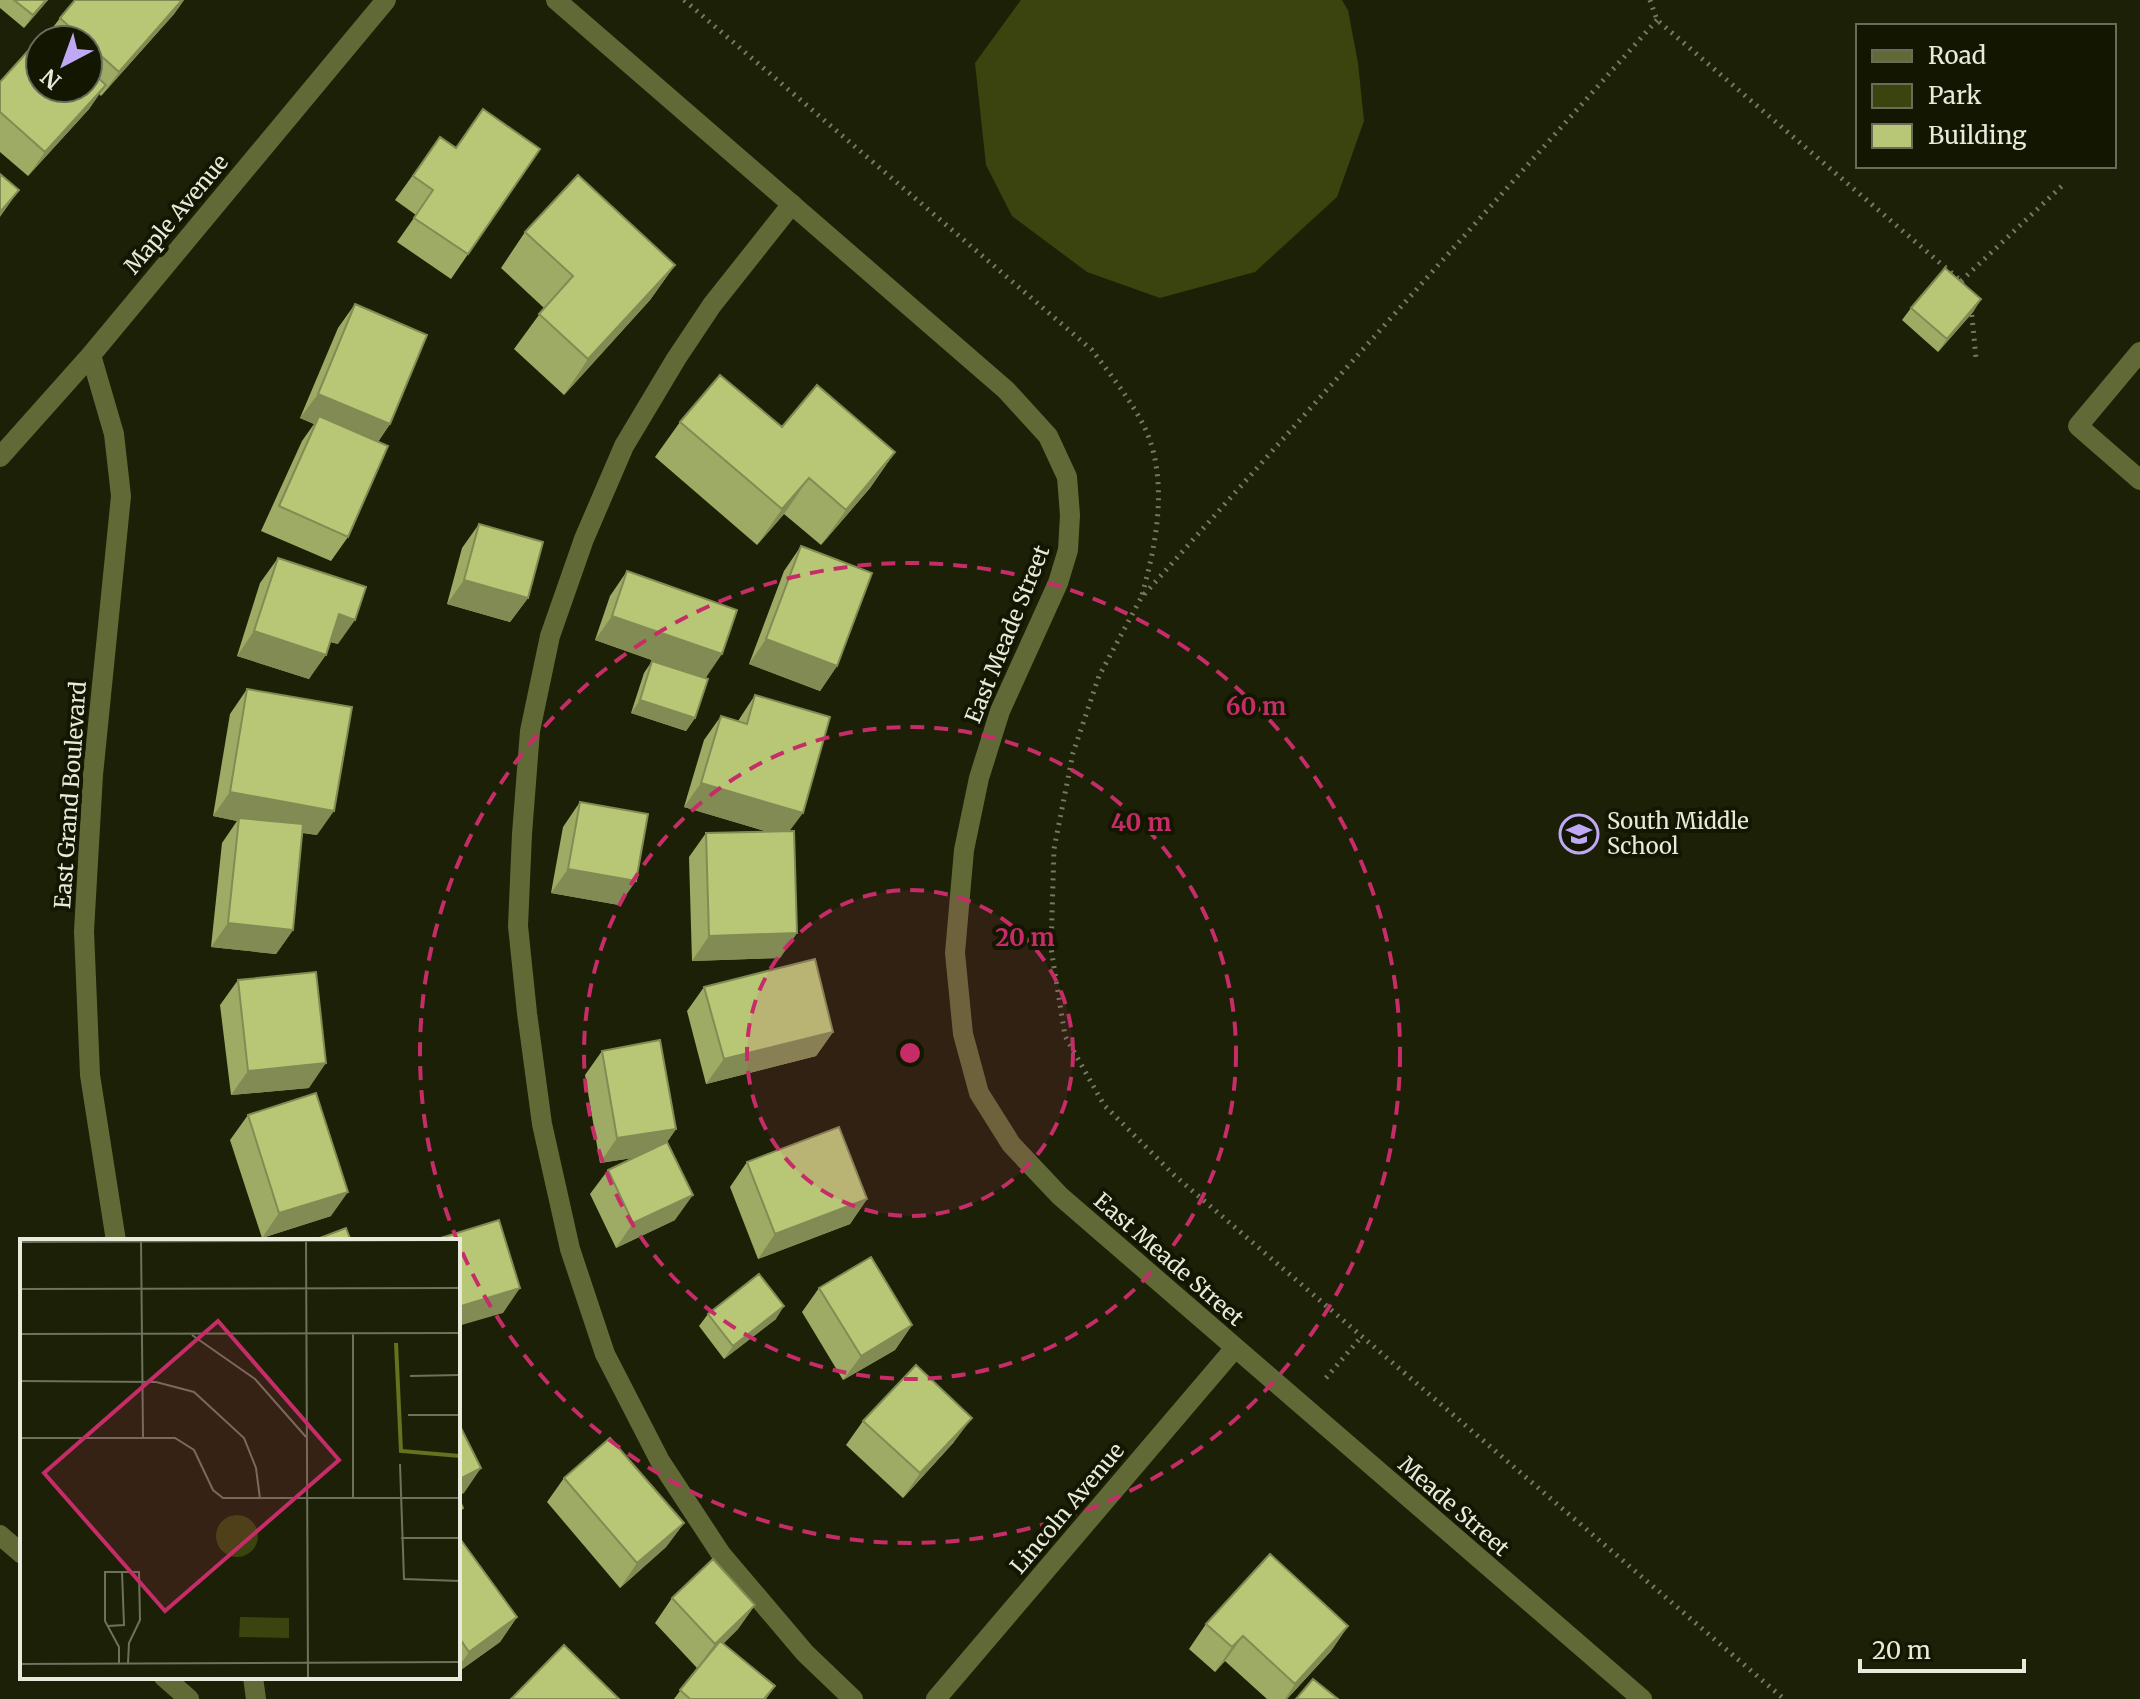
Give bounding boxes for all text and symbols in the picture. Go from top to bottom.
north arrow [24,24,104,104]
legend [1856,24,2116,168]
text: Road [1928,40,1986,71]
text: N [35,62,67,95]
text: Park [1928,80,1982,111]
text: Building [1928,120,2027,151]
street label: Maple Avenue [118,149,234,279]
street label: East Meade Street [959,541,1056,727]
street label: East Grand Boulevard [48,680,92,910]
text: 60 m [1226,691,1286,722]
text: 40 m [1111,807,1171,838]
place label: South Middle School [1607,807,1749,860]
school or university icon: South Middle School [1558,813,1600,855]
text: 20 m [995,922,1055,953]
centre of rings [896,1039,924,1067]
street label: East Meade Street [1088,1186,1250,1332]
inset map [20,1239,460,1679]
street label: Lincoln Avenue [1004,1437,1130,1579]
street label: Meade Street [1393,1450,1516,1562]
scale bar [1860,1623,2024,1673]
text: 20 m [1872,1635,1931,1666]

